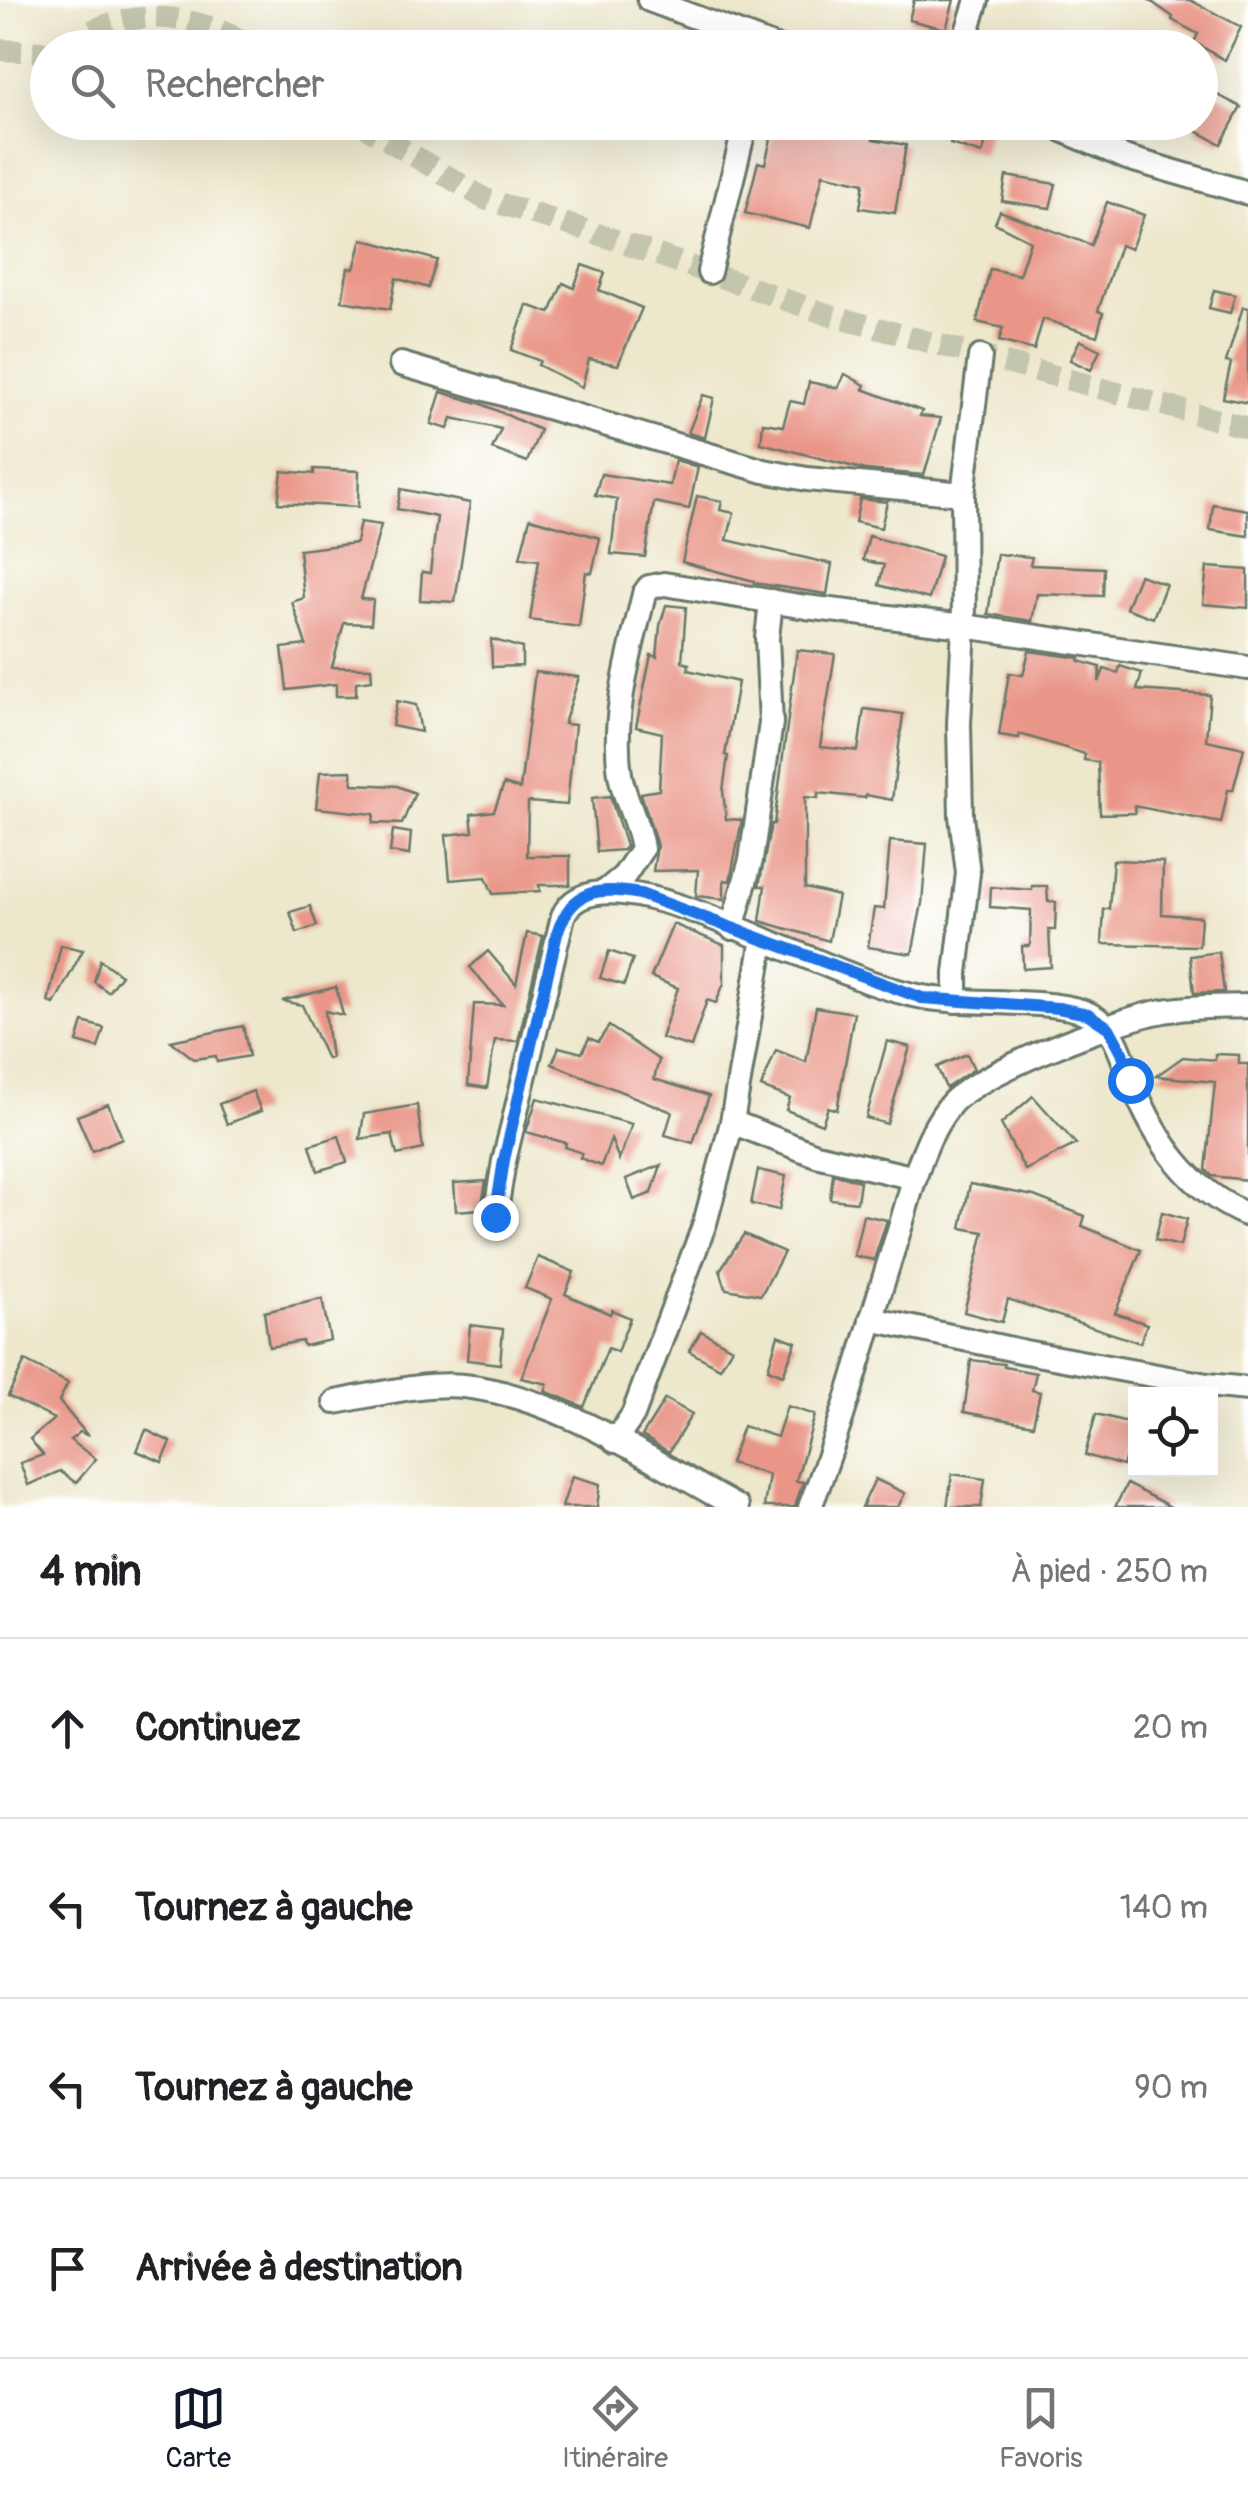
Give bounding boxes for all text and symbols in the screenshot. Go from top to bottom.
search box [30,30,1218,140]
icon: search [65,58,120,113]
text: Rechercher [145,61,325,109]
route start [1108,1058,1154,1104]
route end [473,1195,519,1241]
map controls [1128,1387,1218,1477]
button: locate [1128,1387,1218,1477]
text: 4 min [40,1546,142,1598]
text: À pied · 250 m [1011,1552,1208,1592]
icon: ahead [40,1701,95,1756]
text: Continuez [135,1704,300,1752]
text: 20 m [1133,1708,1208,1748]
icon: left [40,1881,95,1936]
text: Tournez à gauche [135,1884,412,1932]
text: 140 m [1120,1888,1208,1928]
icon: left [40,2061,95,2116]
text: Tournez à gauche [135,2064,412,2112]
text: 90 m [1134,2068,1208,2108]
icon: arrive [40,2241,95,2296]
text: Arrivée à destination [135,2244,463,2292]
tab: Carte [166,2381,231,2476]
tab: Itinéraire [562,2381,668,2476]
tab: Favoris [999,2381,1082,2476]

